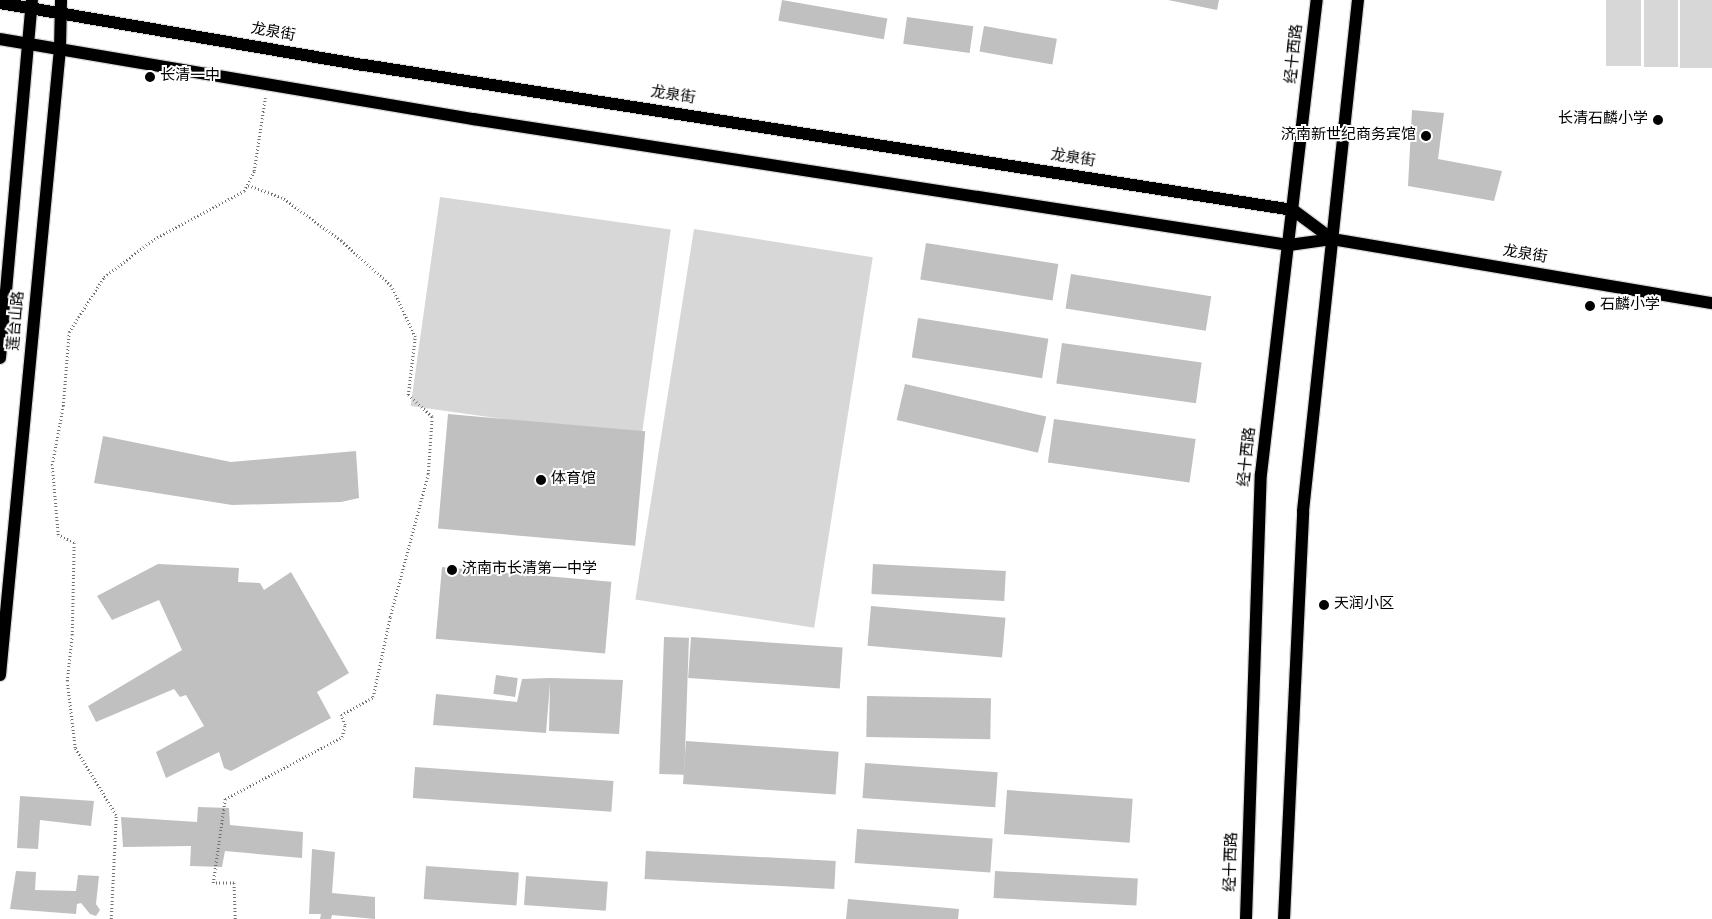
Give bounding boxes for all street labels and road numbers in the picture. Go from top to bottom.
street label: 龙泉街 [249,20,297,46]
street label: 经十西路 [1283,23,1307,85]
street label: 龙泉街 [649,84,697,108]
street label: 龙泉街 [1049,147,1097,171]
street label: 龙泉街 [1501,243,1549,267]
street label: 莲台山路 [5,290,29,352]
street label: 经十西路 [1236,426,1260,488]
street label: 经十西路 [1222,832,1242,892]

